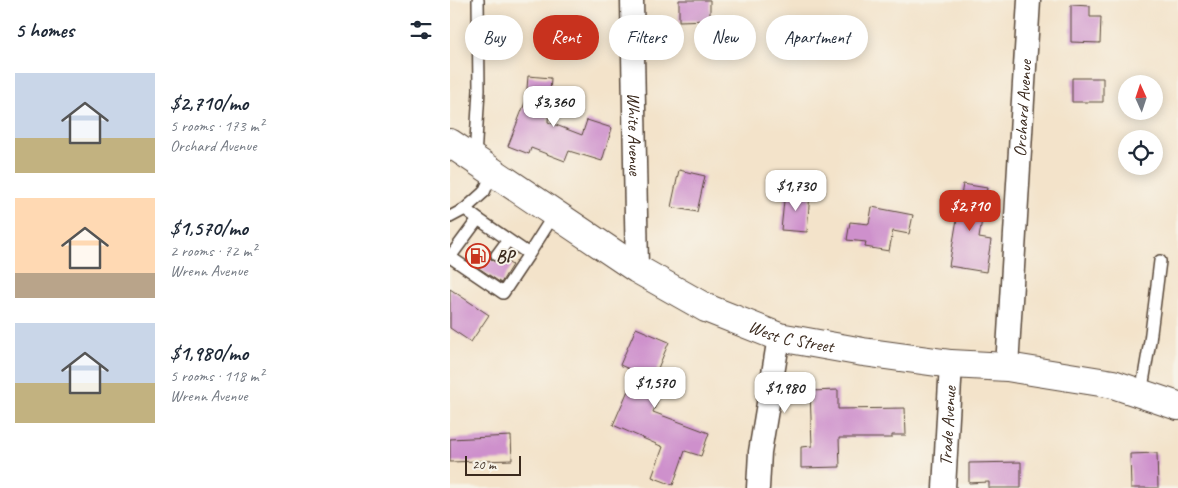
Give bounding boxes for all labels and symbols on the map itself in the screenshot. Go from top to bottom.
street label: Orchard Avenue [1009,58,1036,158]
north arrow [1118,75,1162,120]
pin: $3,360 [513,86,595,128]
street label: White Avenue [623,92,646,177]
pin: $1,730 [755,170,837,212]
pin: $2,710 [929,190,1011,232]
fuel station icon: BP [465,243,491,269]
place label: BP [496,245,516,267]
street label: West C Street [745,315,837,358]
pin: $1,570 [614,366,696,409]
pin: $1,980 [744,372,826,414]
street label: Trade Avenue [934,385,961,467]
scale bar [465,453,521,476]

